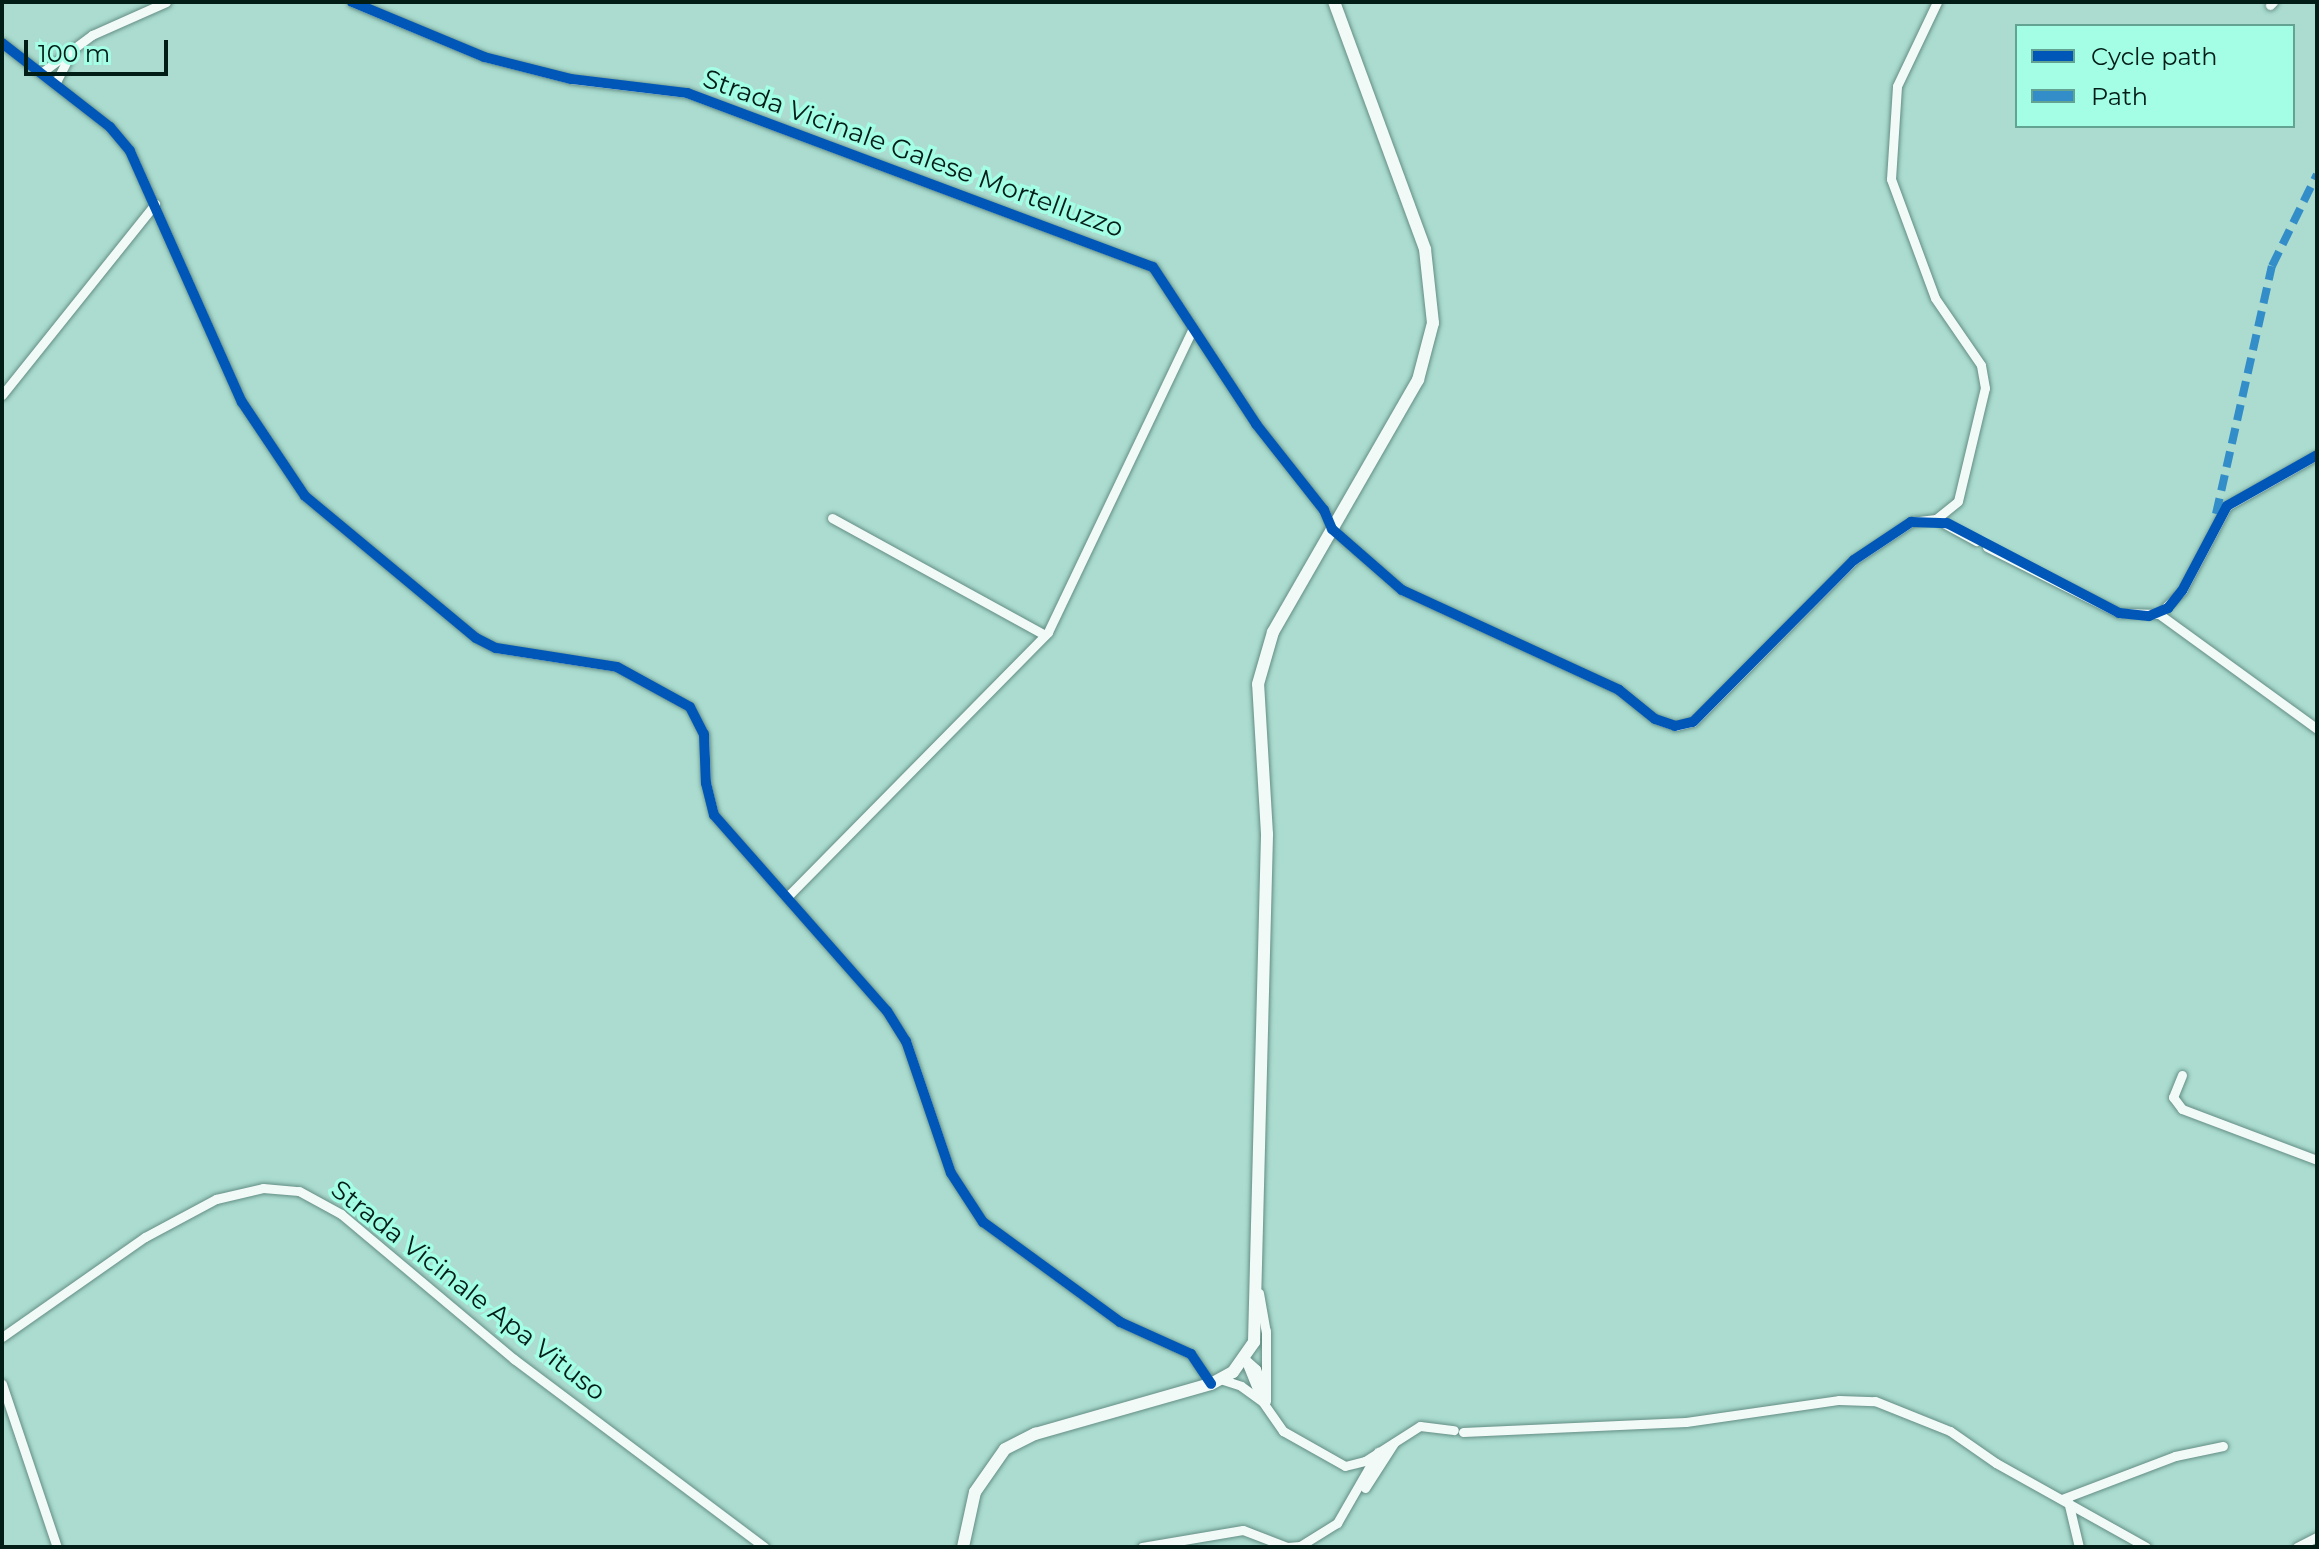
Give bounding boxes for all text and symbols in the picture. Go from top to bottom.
scale bar [28,24,172,74]
legend [2015,24,2295,128]
text: 100 m [38,39,110,68]
text: Cycle path [2091,42,2218,71]
street label: Strada Vicinale Galese Mortelluzzo [699,63,1127,245]
text: Path [2091,82,2148,111]
street label: Strada Vicinale Apa Vituso [325,1174,611,1408]

